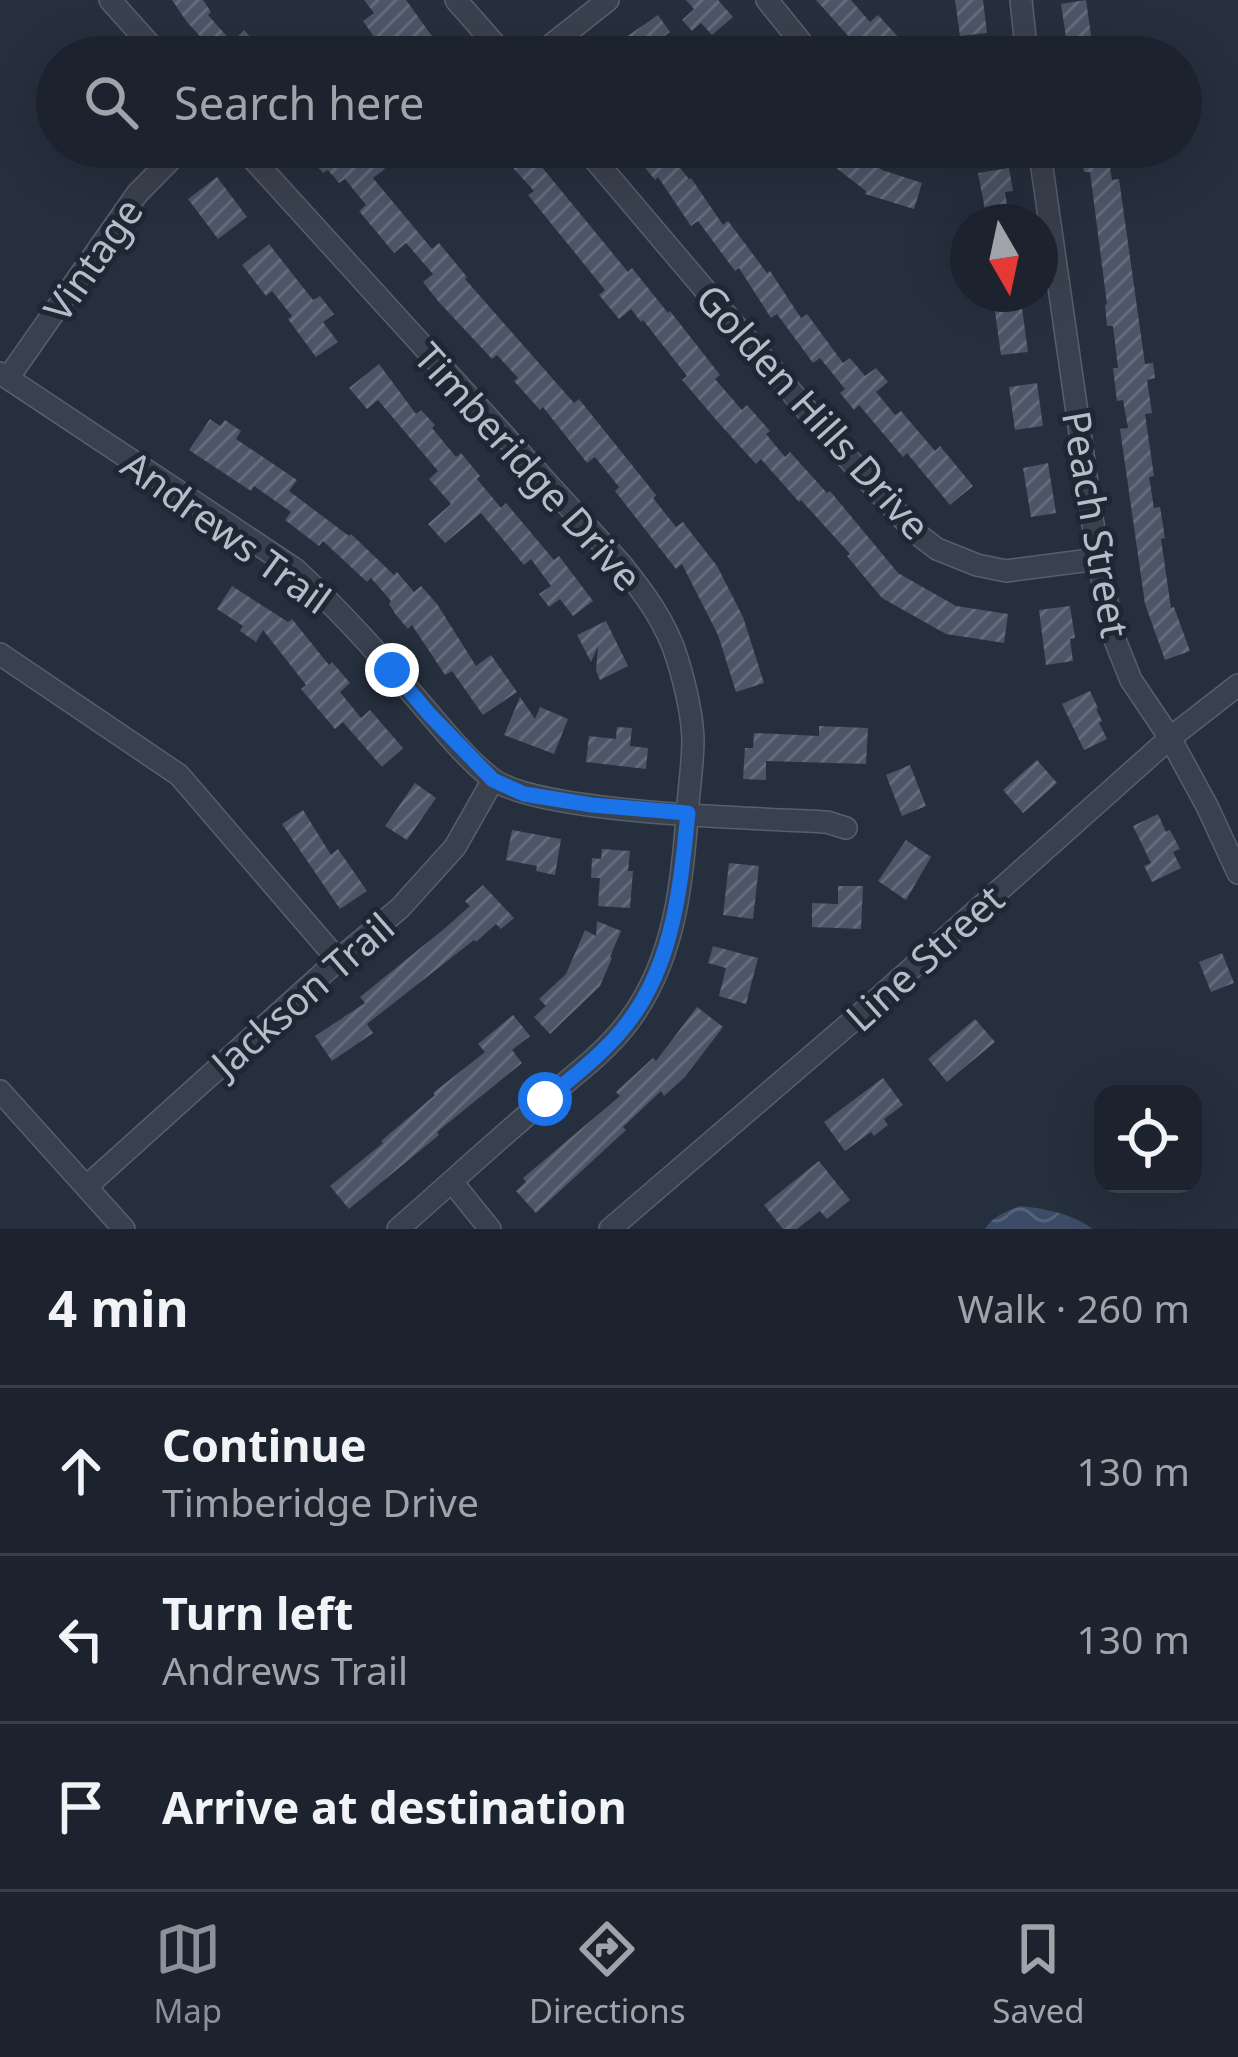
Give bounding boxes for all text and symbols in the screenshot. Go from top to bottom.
search box [36,36,1202,168]
icon: search [78,69,144,135]
text: Search here [174,72,424,133]
street label: Vintage [30,187,154,331]
north arrow [950,204,1058,312]
street label: Golden Hills Drive [685,272,943,550]
street label: Timberidge Drive [403,331,655,601]
street label: Peach Street [1051,406,1143,642]
street label: Andrews Trail [112,437,342,625]
route end [365,643,419,697]
street label: Line Street [834,872,1014,1042]
street label: Jackson Trail [196,900,405,1091]
route start [518,1072,572,1126]
map controls [1094,1085,1202,1193]
button: locate [1094,1085,1202,1193]
text: 4 min [48,1272,189,1342]
text: Walk · 260 m [957,1281,1190,1334]
text: Continue [162,1414,367,1475]
icon: ahead [48,1438,114,1504]
text: 130 m [1076,1444,1190,1497]
text: Timberidge Drive [162,1475,479,1528]
text: Turn left [162,1582,353,1643]
icon: left [48,1606,114,1672]
text: 130 m [1076,1612,1190,1665]
text: Andrews Trail [162,1643,408,1696]
icon: arrive [48,1774,114,1840]
text: Arrive at destination [162,1776,627,1837]
tab: Map [153,1916,222,2033]
tab: Directions [529,1916,686,2033]
tab: Saved [992,1916,1085,2033]

